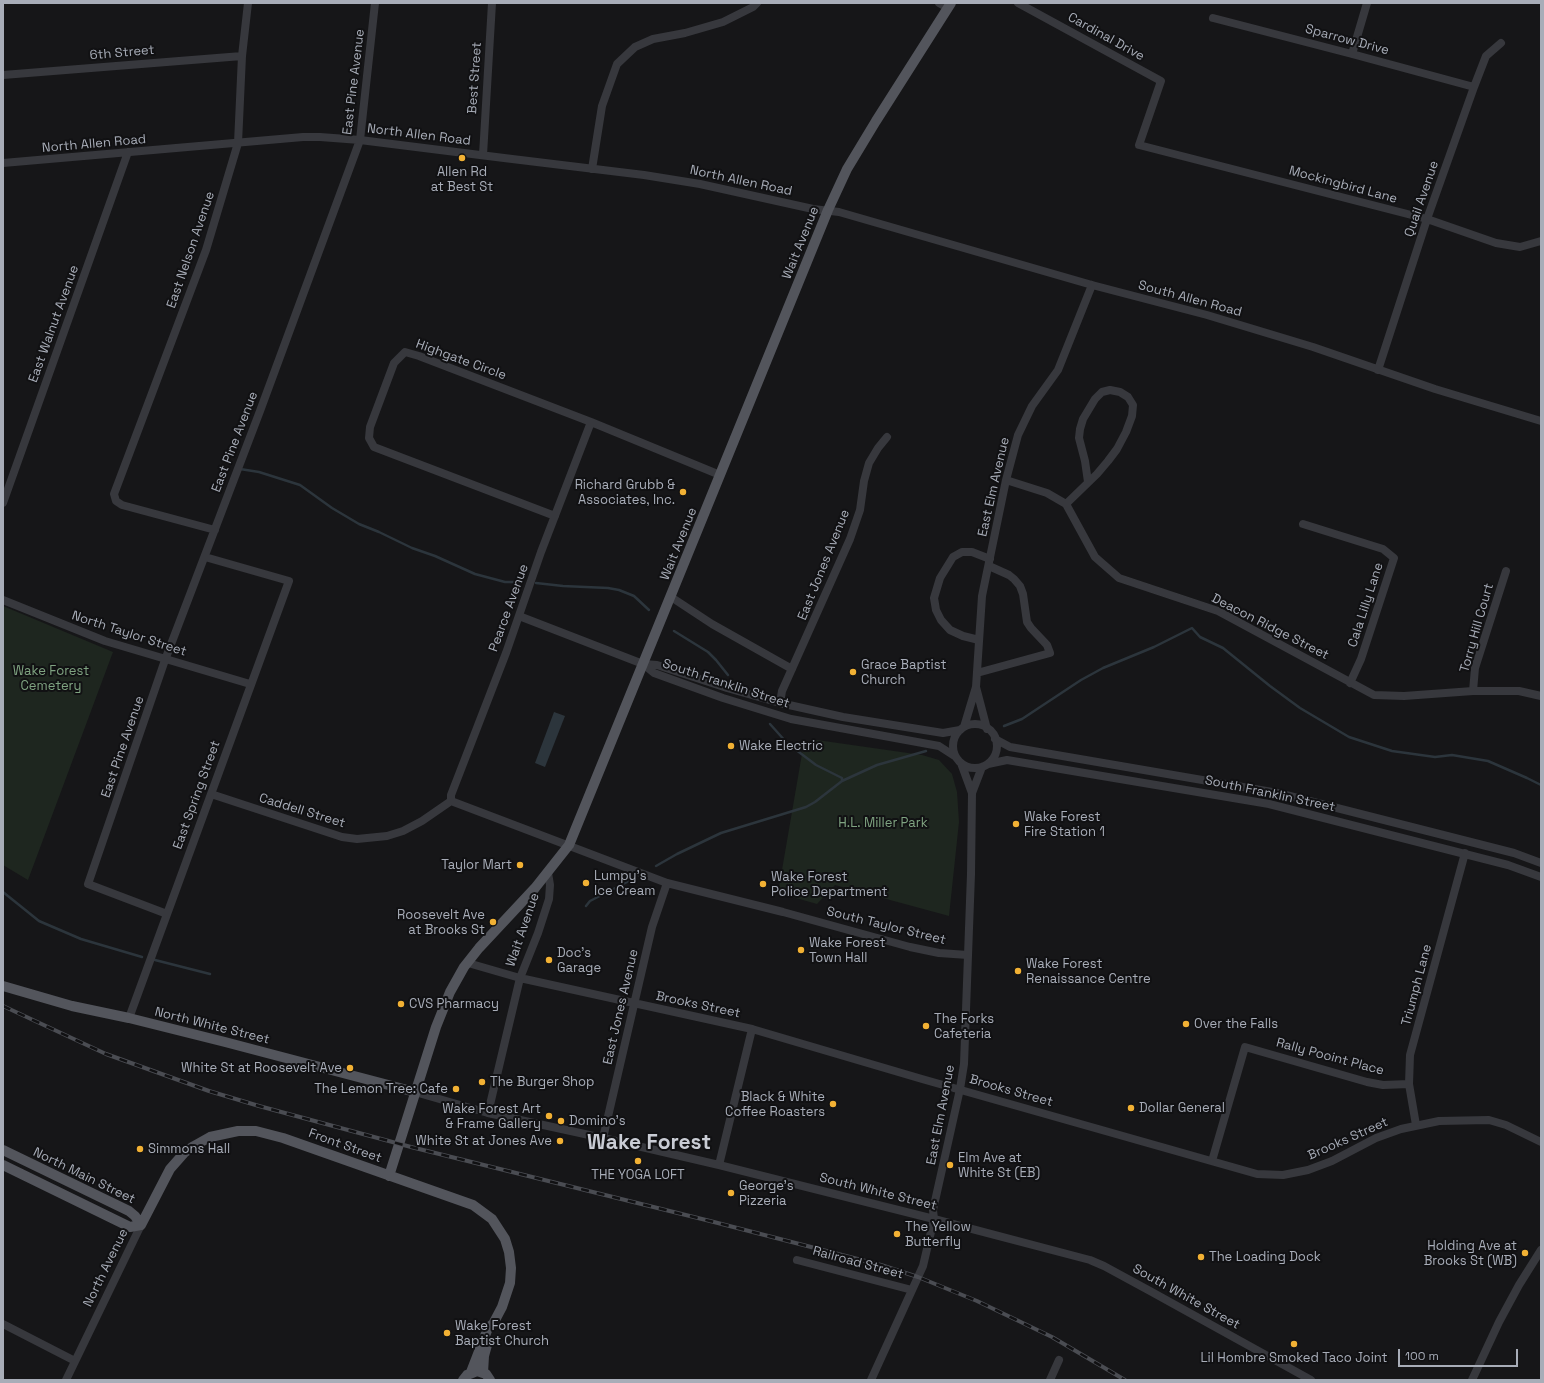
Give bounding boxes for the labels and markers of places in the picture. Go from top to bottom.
marker: Allen Rd at Best St [457,153,467,163]
place label: Allen Rd at Best St [431,164,493,195]
place label: Richard Grubb & Associates, Inc. [575,477,675,508]
marker: Richard Grubb & Associates, Inc. [678,487,688,497]
place label: Grace Baptist Church [861,657,946,688]
marker: Grace Baptist Church [848,667,858,677]
place label: Wake Electric [739,738,823,754]
marker: Wake Electric [726,741,736,751]
place label: Wake Forest Fire Station 1 [1024,809,1105,840]
marker: Wake Forest Fire Station 1 [1011,819,1021,829]
place label: Taylor Mart [441,857,512,873]
marker: Taylor Mart [515,860,525,870]
place label: Lumpy's Ice Cream [594,868,655,899]
place label: Wake Forest Police Department [771,869,888,900]
marker: Lumpy's Ice Cream [581,878,591,888]
marker: Wake Forest Police Department [758,879,768,889]
place label: Roosevelt Ave at Brooks St [397,907,485,938]
marker: Roosevelt Ave at Brooks St [488,917,498,927]
place label: Wake Forest Town Hall [809,935,885,966]
place label: Doc's Garage [557,945,601,976]
marker: Wake Forest Town Hall [796,945,806,955]
marker: Doc's Garage [544,955,554,965]
place label: Wake Forest Renaissance Centre [1026,956,1151,987]
marker: Wake Forest Renaissance Centre [1013,966,1023,976]
place label: CVS Pharmacy [409,996,499,1012]
marker: CVS Pharmacy [396,999,406,1009]
place label: The Forks Cafeteria [934,1011,994,1042]
place label: Over the Falls [1194,1016,1278,1032]
marker: Over the Falls [1181,1019,1191,1029]
marker: The Forks Cafeteria [921,1021,931,1031]
place label: White St at Roosevelt Ave [181,1060,342,1076]
marker: White St at Roosevelt Ave [345,1063,355,1073]
place label: The Burger Shop [490,1074,594,1090]
marker: The Burger Shop [477,1077,487,1087]
place label: The Lemon Tree: Cafe [314,1081,448,1097]
marker: The Lemon Tree: Cafe [451,1084,461,1094]
place label: Black & White Coffee Roasters [725,1089,825,1120]
marker: Black & White Coffee Roasters [828,1099,838,1109]
place label: Dollar General [1139,1100,1225,1116]
place label: Wake Forest Art & Frame Gallery [442,1101,541,1132]
marker: Dollar General [1126,1103,1136,1113]
marker: Wake Forest Art & Frame Gallery [544,1111,554,1121]
place label: Domino's [569,1113,626,1129]
marker: Domino's [556,1116,566,1126]
place label: White St at Jones Ave [415,1133,552,1149]
marker: White St at Jones Ave [555,1136,565,1146]
place label: Simmons Hall [148,1141,230,1157]
marker: Simmons Hall [135,1144,145,1154]
place label: Elm Ave at White St (EB) [958,1150,1040,1181]
marker: THE YOGA LOFT [633,1156,643,1166]
marker: Elm Ave at White St (EB) [945,1160,955,1170]
place label: THE YOGA LOFT [591,1167,685,1183]
place label: George's Pizzeria [739,1178,794,1209]
marker: George's Pizzeria [726,1188,736,1198]
place label: The Yellow Butterfly [905,1219,971,1250]
marker: The Yellow Butterfly [892,1229,902,1239]
place label: Holding Ave at Brooks St (WB) [1424,1238,1517,1269]
marker: Holding Ave at Brooks St (WB) [1520,1248,1530,1258]
place label: The Loading Dock [1209,1249,1321,1265]
marker: The Loading Dock [1196,1252,1206,1262]
place label: Wake Forest Baptist Church [455,1318,549,1349]
marker: Wake Forest Baptist Church [442,1328,452,1338]
marker: Lil Hombre Smoked Taco Joint [1289,1339,1299,1349]
place label: Lil Hombre Smoked Taco Joint [1200,1350,1388,1366]

